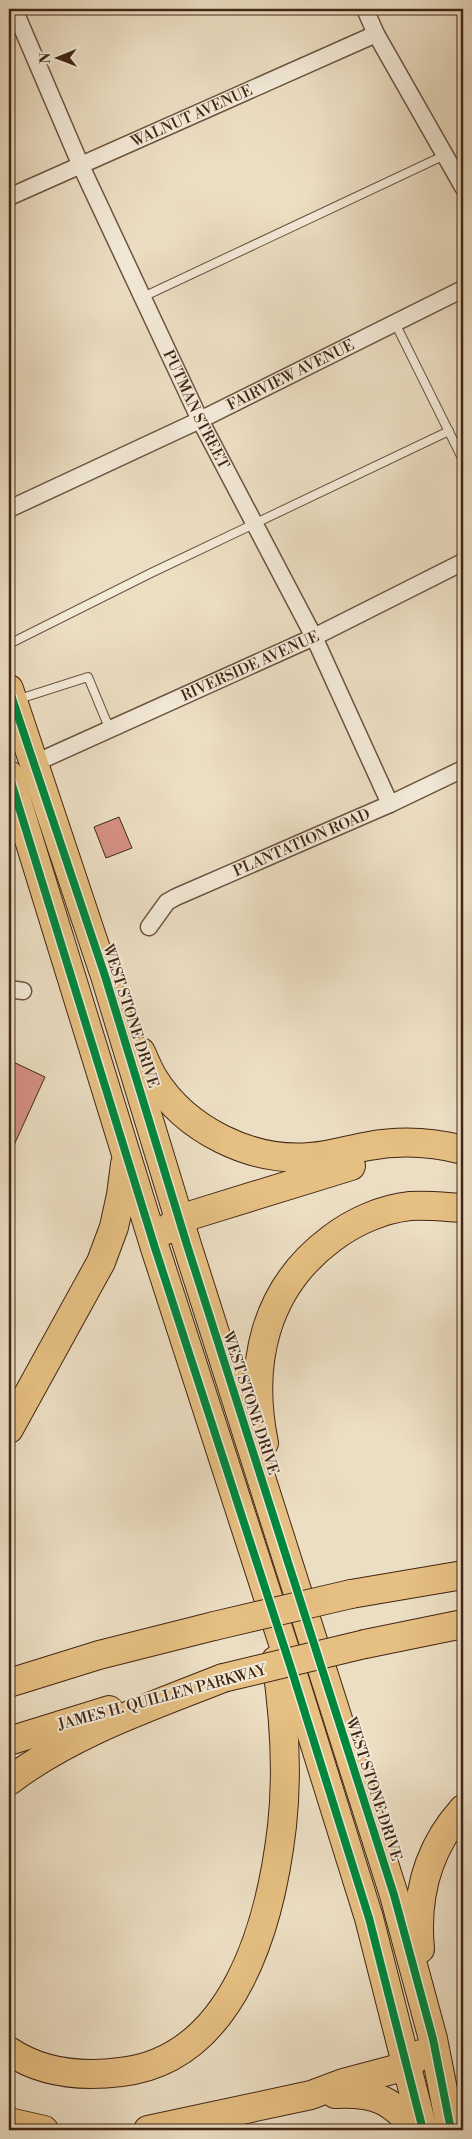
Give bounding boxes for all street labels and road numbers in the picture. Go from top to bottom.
street label: WALNUT AVENUE [127,81,256,152]
street label: FAIRVIEW AVENUE [224,336,358,415]
street label: PUTMAN STREET [159,347,233,473]
street label: RIVERSIDE AVENUE [178,627,322,706]
street label: PLANTATION ROAD [230,805,373,881]
street label: WEST STONE DRIVE [98,941,163,1090]
street label: WEST STONE DRIVE [218,1328,283,1477]
street label: JAMES H. QUILLEN PARKWAY [55,1660,269,1735]
street label: WEST STONE DRIVE [341,1714,406,1863]

